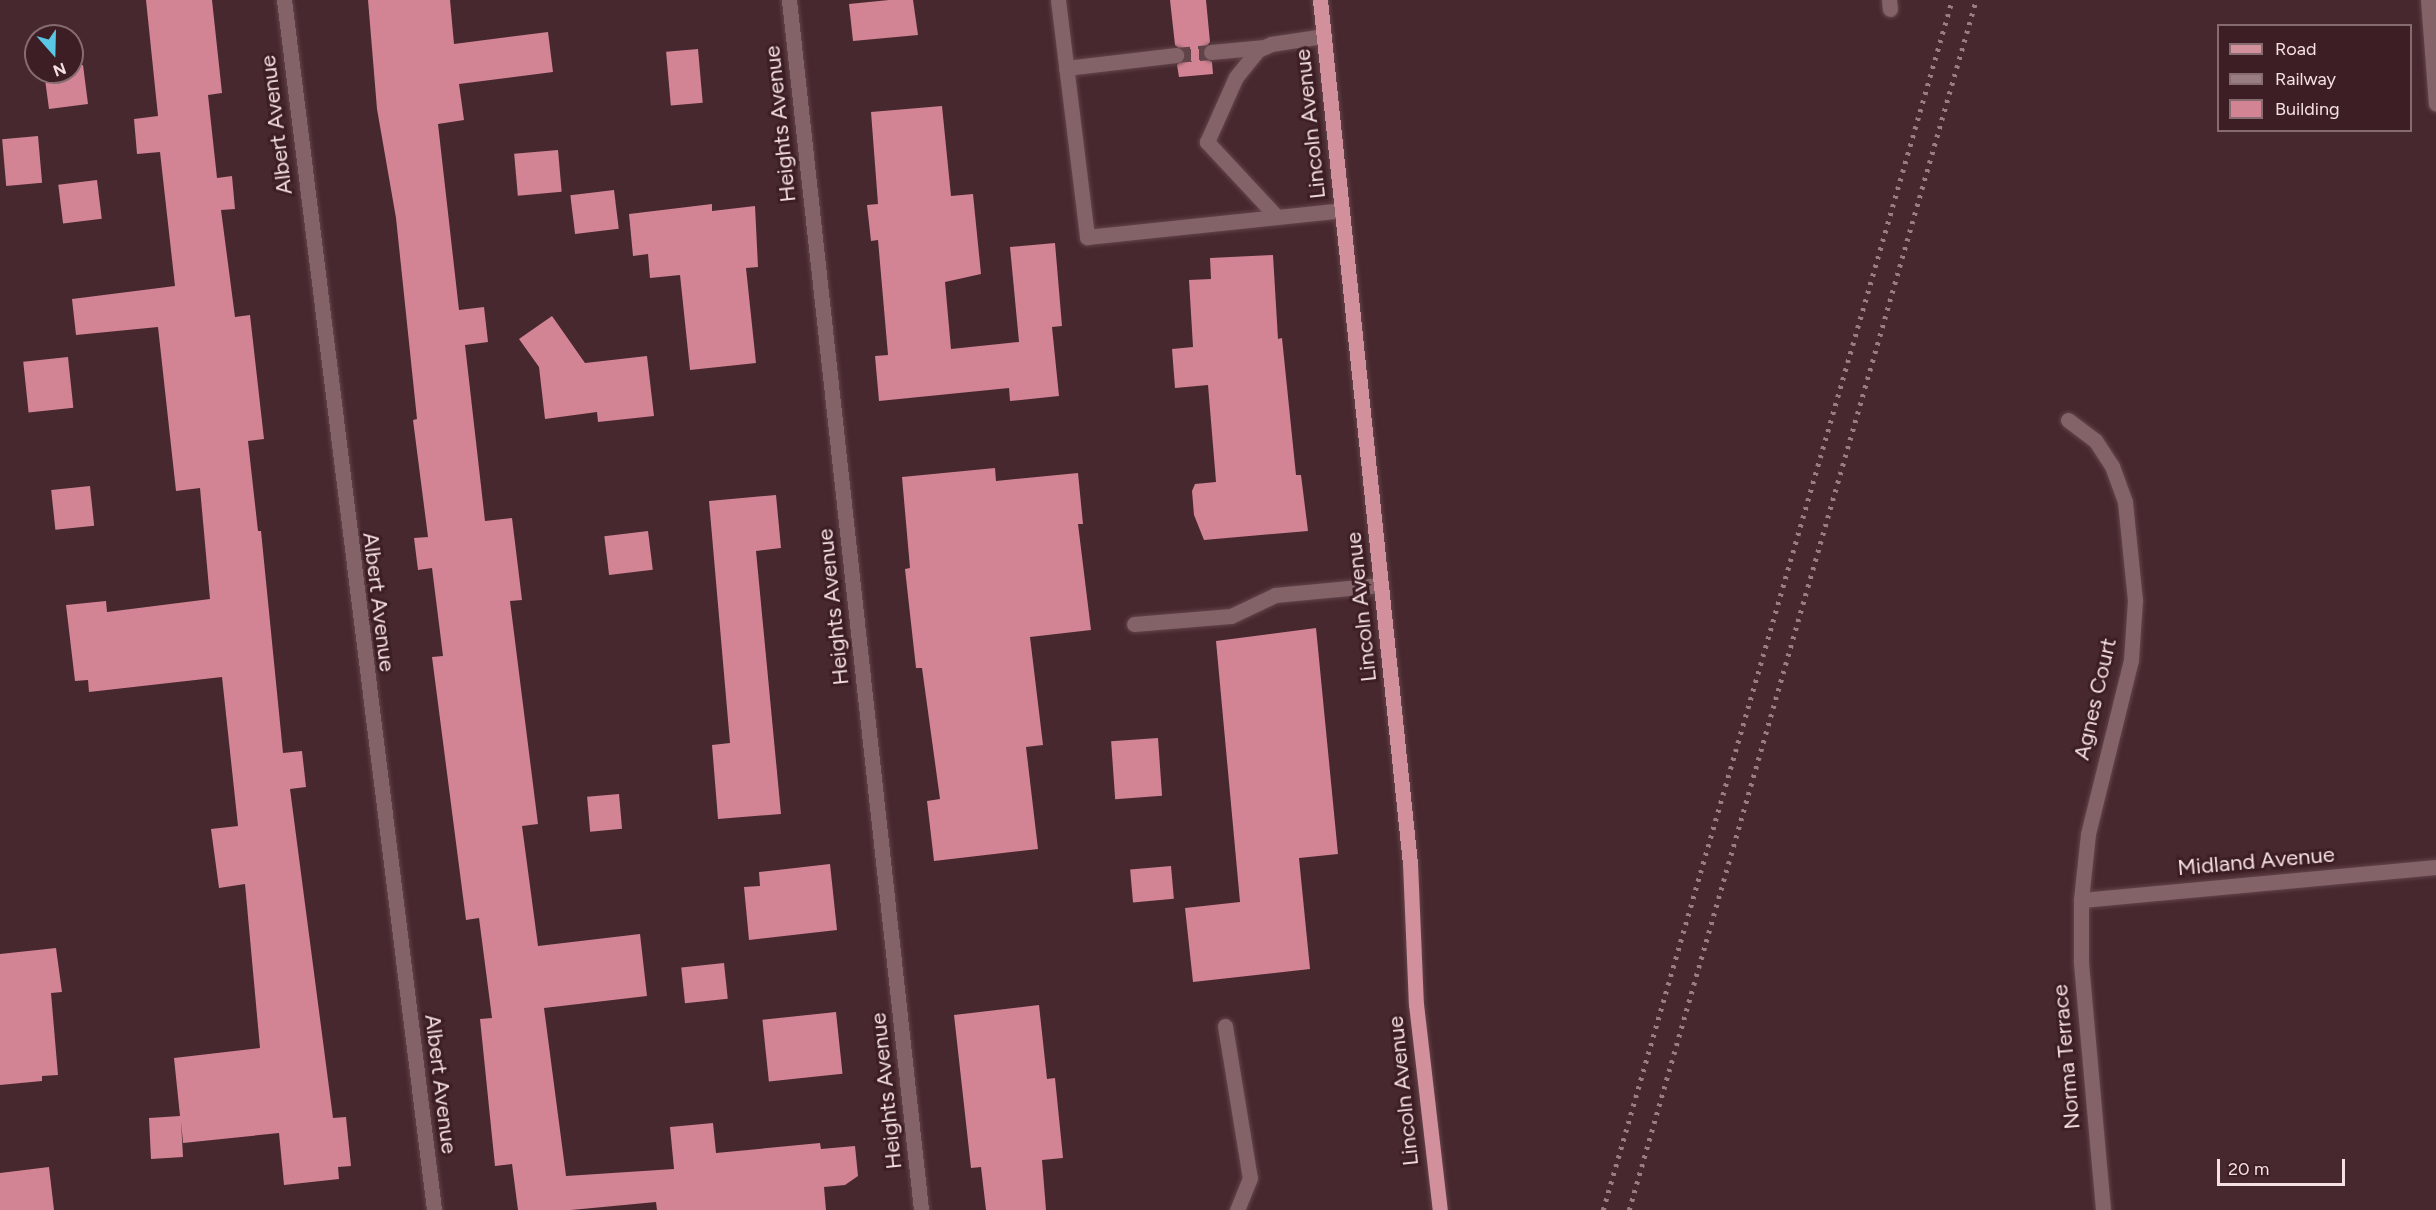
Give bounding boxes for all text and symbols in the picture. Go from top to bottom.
north arrow [24,24,84,84]
legend [2217,24,2412,132]
text: Road [2275,38,2316,60]
street label: Heights Avenue [759,44,801,204]
street label: Lincoln Avenue [1289,48,1331,200]
street label: Albert Avenue [254,54,298,196]
text: N [51,58,69,81]
text: Railway [2275,68,2336,90]
text: Building [2275,98,2340,120]
street label: Heights Avenue [812,527,854,687]
street label: Albert Avenue [357,531,401,673]
street label: Lincoln Avenue [1340,531,1382,683]
street label: Agnes Court [2068,635,2122,763]
street label: Midland Avenue [2176,841,2336,881]
street label: Norma Terrace [2047,983,2085,1131]
street label: Heights Avenue [865,1011,907,1171]
street label: Albert Avenue [419,1013,463,1155]
street label: Lincoln Avenue [1382,1015,1424,1167]
scale bar [2220,1147,2348,1185]
text: 20 m [2228,1158,2269,1180]

